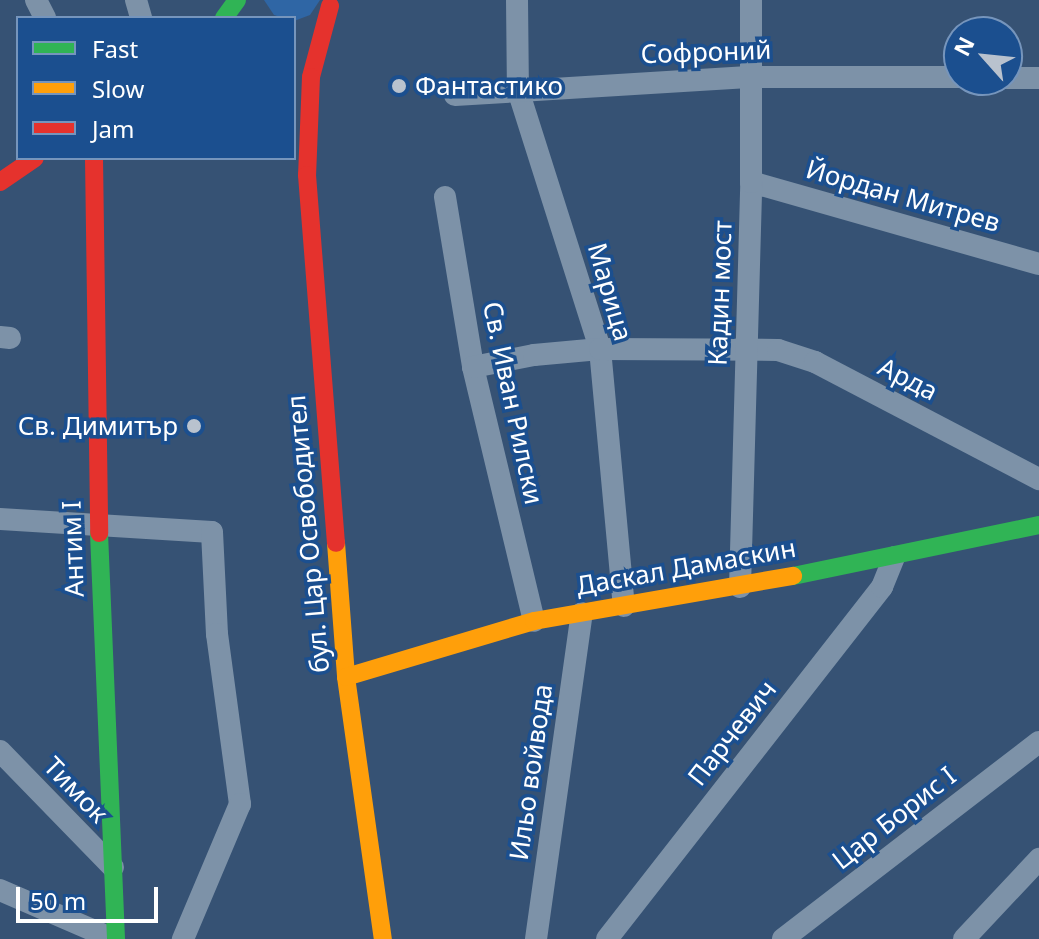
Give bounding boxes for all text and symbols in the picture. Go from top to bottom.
legend [16,16,296,160]
north arrow [943,16,1023,96]
text: N [946,31,981,61]
text: Fast [92,32,138,65]
street label: Софроний [640,34,772,70]
place label: Фантастико [415,70,563,102]
text: Slow [92,72,144,105]
marker: Фантастико [390,77,408,95]
text: Jam [92,112,134,145]
street label: Йордан Митрев [802,153,1004,239]
street label: Кадин мост [702,220,738,366]
street label: Марица [581,239,639,345]
street label: Св. Иван Рилски [476,299,550,507]
street label: Арда [873,351,943,407]
street label: бул. Цар Освободител [280,394,336,674]
place label: Св. Димитър [18,410,178,442]
marker: Св. Димитър [185,417,203,435]
street label: Антим I [56,500,90,598]
street label: Даскал Дамаскин [574,532,798,602]
street label: Парчевич [681,674,783,792]
street label: Ильо войвода [503,682,559,862]
street label: Тимок [37,751,115,829]
street label: Цар Борис I [826,760,962,876]
scale bar [20,871,162,921]
text: 50 m [30,884,86,917]

